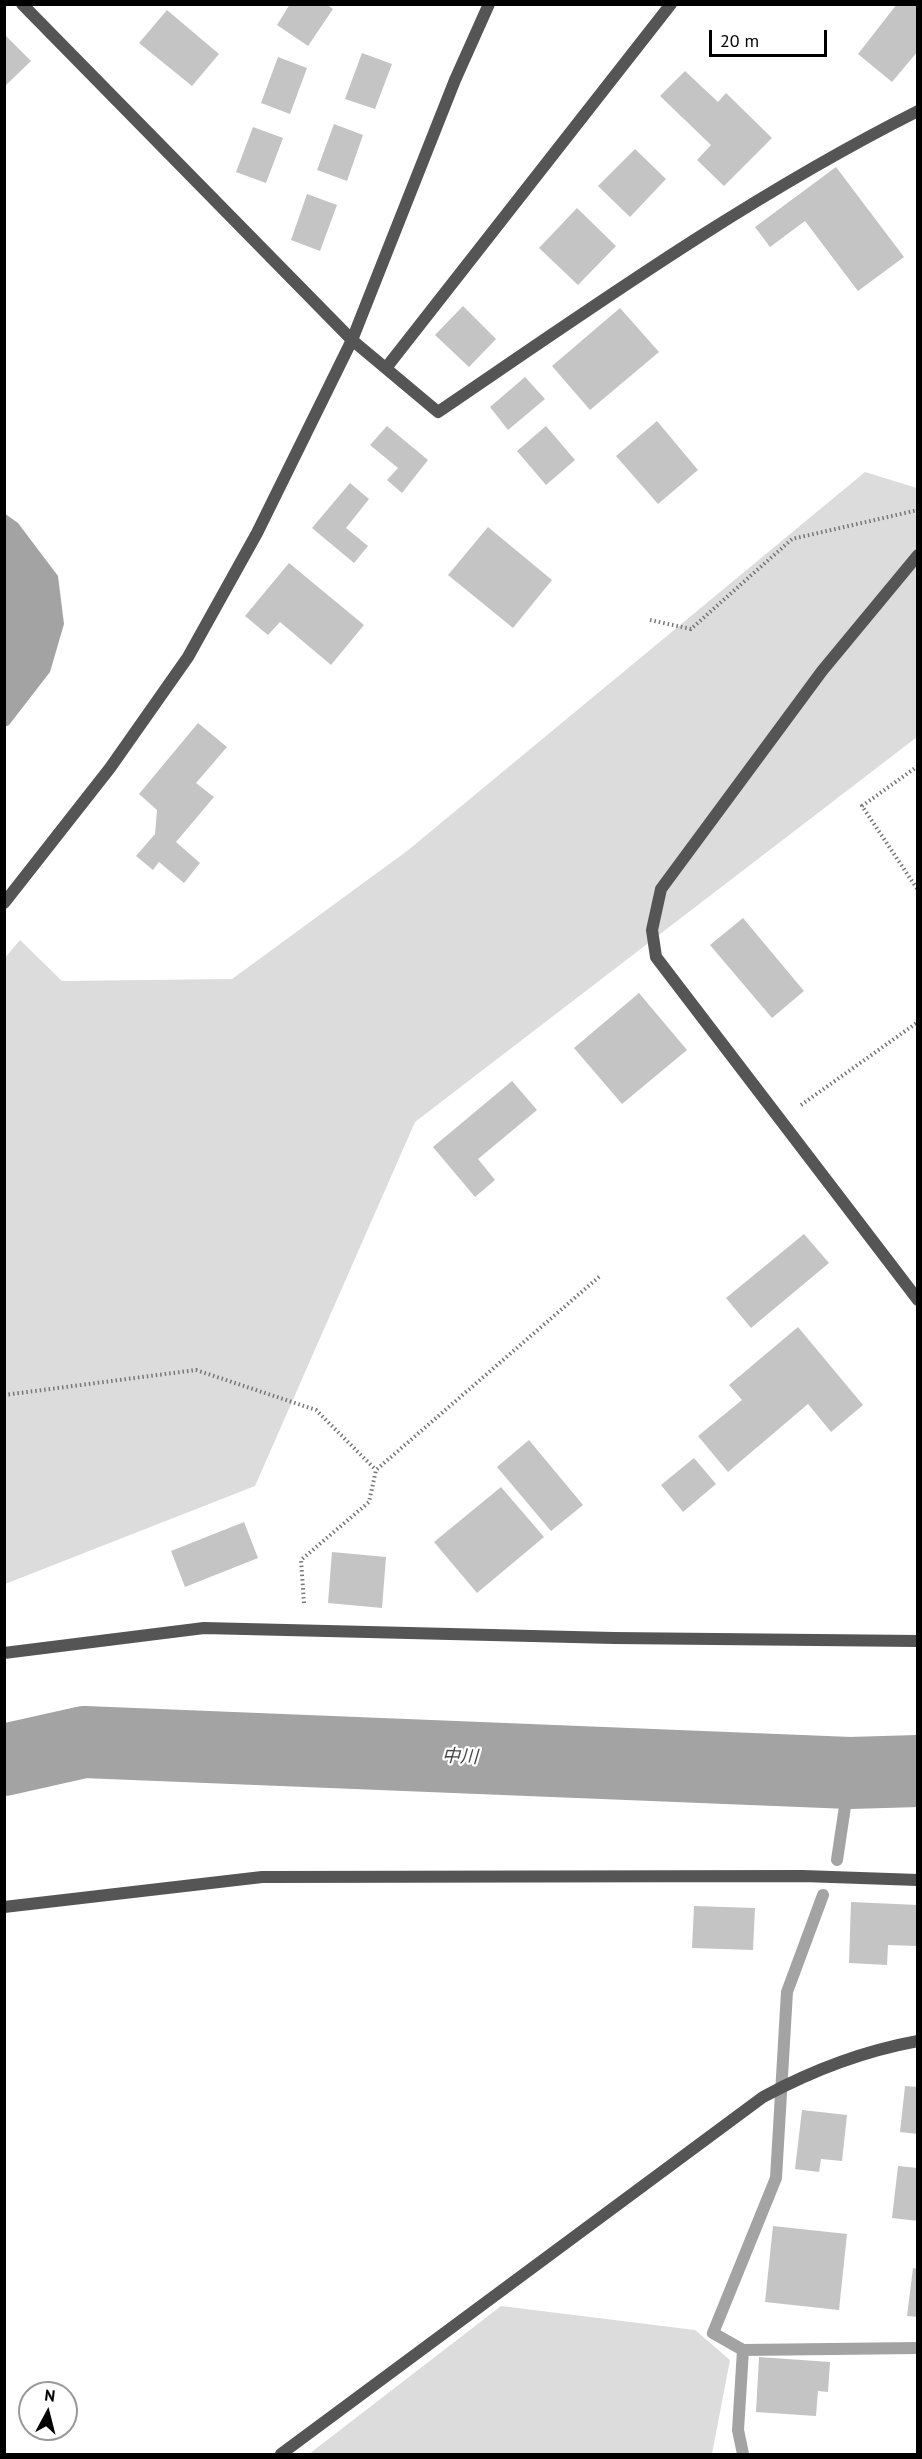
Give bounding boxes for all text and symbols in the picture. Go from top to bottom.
scale bar [712,18,830,56]
text: 20 m [720,29,759,52]
water label: 中川 [442,1746,478,1768]
north arrow [18,2381,78,2441]
text: N [44,2385,56,2406]

